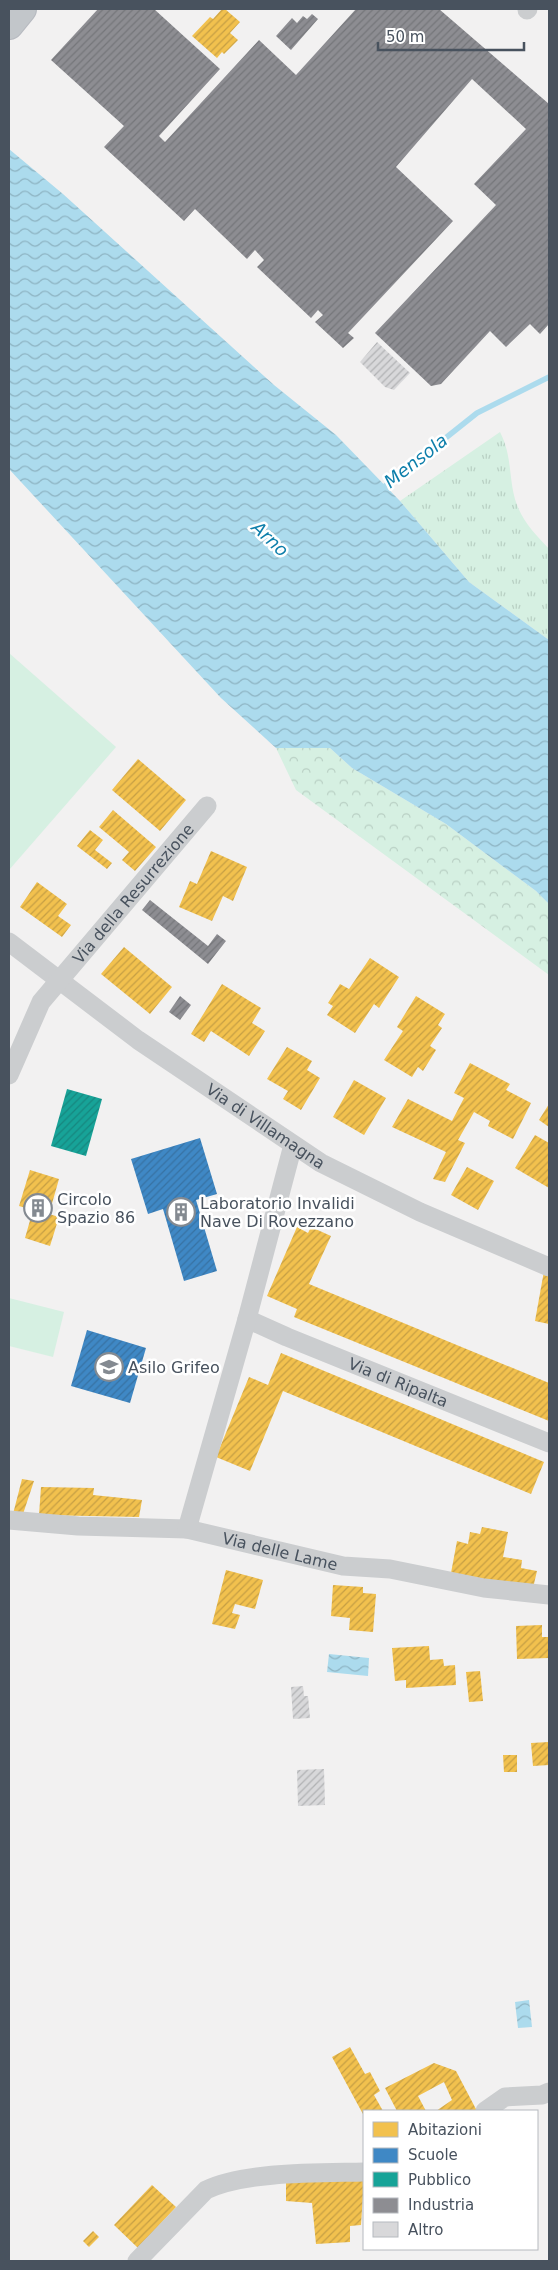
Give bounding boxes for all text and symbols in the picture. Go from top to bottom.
scale bar [378,20,524,52]
text: 50 m [386,28,424,46]
water label: Mensola [380,429,451,492]
water label: Arno [247,516,293,561]
street label: Via della Resurrezione [69,820,198,968]
street label: Via di Villamagna [203,1080,328,1173]
place label: Circolo Spazio 86 [57,1190,135,1227]
building icon: Circolo Spazio 86 [23,1193,53,1223]
place label: Laboratorio Invalidi Nave Di Rovezzano [200,1194,355,1231]
building icon: Laboratorio Invalidi Nave Di Rovezzano [166,1197,196,1227]
school or university icon: Asilo Grifeo [94,1352,124,1382]
street label: Via di Ripalta [346,1354,451,1411]
place label: Asilo Grifeo [128,1358,220,1377]
street label: Via delle Lame [220,1529,340,1574]
legend [363,2110,538,2250]
text: Abitazioni [408,2121,482,2139]
text: Scuole [408,2146,458,2164]
text: Pubblico [408,2171,471,2189]
text: Industria [408,2196,474,2214]
text: Altro [408,2221,443,2239]

